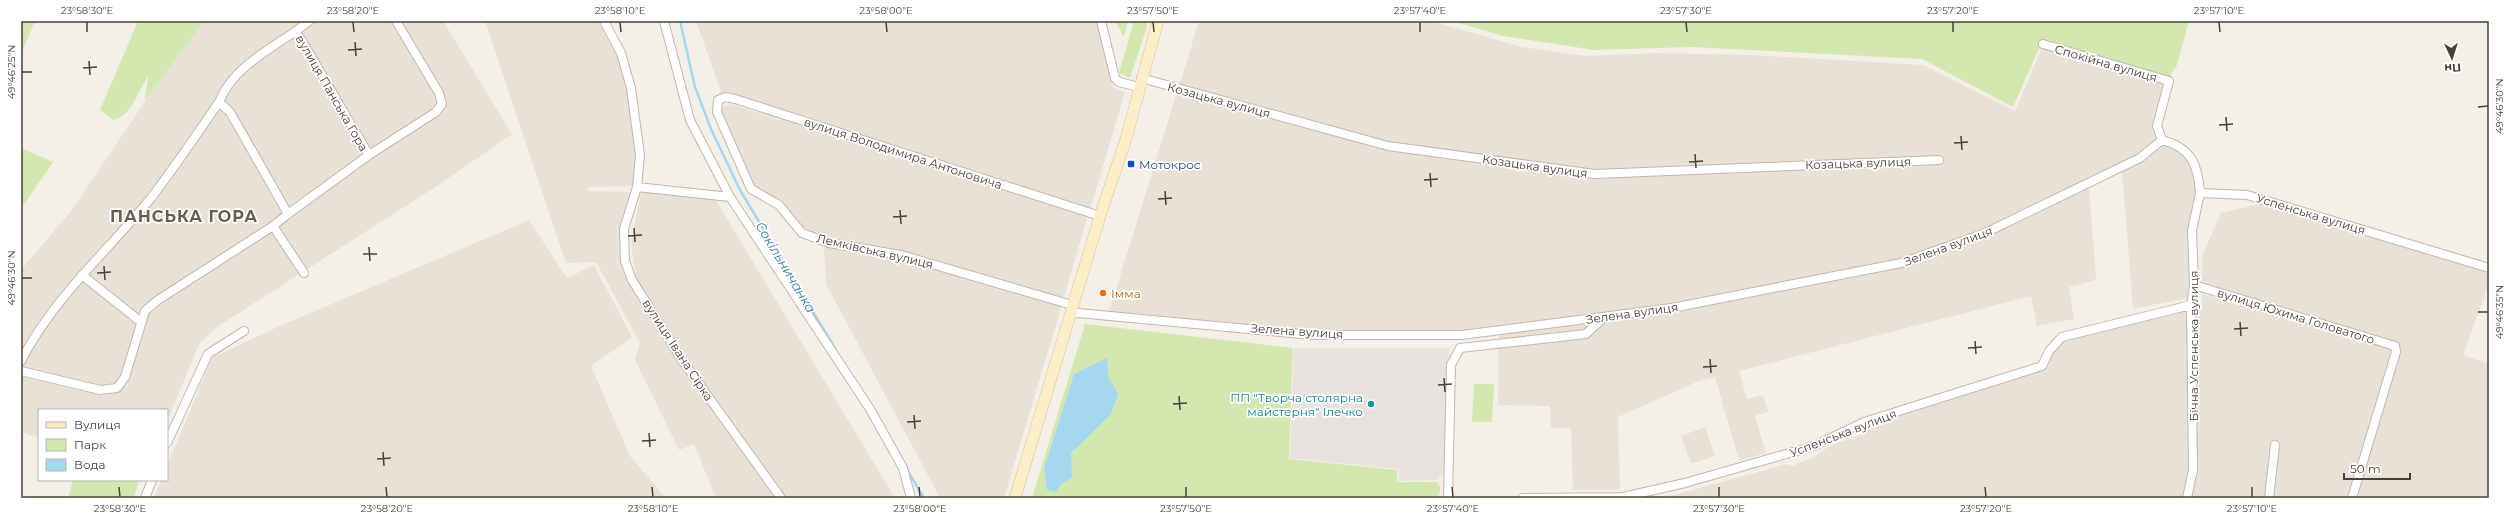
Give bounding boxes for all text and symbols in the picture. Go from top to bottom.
text: 23°58'30"E [61,4,114,17]
text: 23°58'20"E [327,4,380,17]
text: 23°58'10"E [595,4,646,17]
text: 23°58'00"E [859,4,913,17]
text: 23°57'50"E [1127,4,1179,17]
text: 23°57'40"E [1394,4,1447,17]
text: 23°57'30"E [1660,4,1712,17]
text: 23°57'20"E [1927,4,1979,17]
text: 23°57'10"E [2194,4,2244,17]
street label: вулиця Панська Гора [293,32,371,154]
north arrow [2432,38,2472,78]
street label: Спокійна вулиця [2053,41,2159,85]
text: 49°46'25"N [5,45,18,99]
text: Пн [2444,60,2461,76]
text: 49°46'30"N [2493,78,2506,134]
street label: Козацька вулиця [1166,79,1272,121]
street label: вулиця Володимира Антоновича [802,114,1004,192]
street label: Козацька вулиця [1481,151,1589,181]
street label: Козацька вулиця [1805,154,1911,172]
place label: Мотокрос [1139,157,1201,172]
marker: Мотокрос [1126,159,1136,169]
street label: Успенська вулиця [2255,190,2367,238]
district label: ПАНСЬКА ГОРА [110,207,258,226]
water label: Сокільничанка [752,218,820,316]
street label: Зелена вулиця [1902,223,1994,269]
street label: Лемківська вулиця [815,230,935,272]
text: 49°46'30"N [5,250,18,306]
street label: Бічна Успенська вулиця [2186,271,2201,421]
street label: вулиця Юхима Головатого [2215,285,2377,347]
text: 49°46'35"N [2493,285,2506,339]
place label: Імма [1111,286,1141,301]
marker: Імма [1098,288,1108,298]
street label: вулиця Івана Сірка [639,296,717,404]
street label: Зелена вулиця [1585,299,1679,327]
street label: Зелена вулиця [1250,320,1344,342]
place label: ПП "Творча столярна майстерня" Ілечко [1230,390,1363,419]
marker: ПП "Творча столярна майстерня" Ілечко [1366,399,1376,409]
street label: Успенська вулиця [1787,406,1899,460]
legend [38,409,168,481]
text: Вулиця [74,417,121,432]
text: Парк [74,437,106,452]
scale bar [2344,455,2410,481]
text: Вода [74,457,105,472]
text: 50 m [2350,461,2381,476]
text: 23°58'30"E [94,502,147,515]
text: 23°58'20"E [361,502,414,515]
text: 23°58'10"E [628,502,679,515]
text: 23°58'00"E [893,502,947,515]
text: 23°57'50"E [1160,502,1212,515]
text: 23°57'40"E [1427,502,1480,515]
text: 23°57'30"E [1693,502,1745,515]
text: 23°57'20"E [1960,502,2012,515]
text: 23°57'10"E [2227,502,2277,515]

